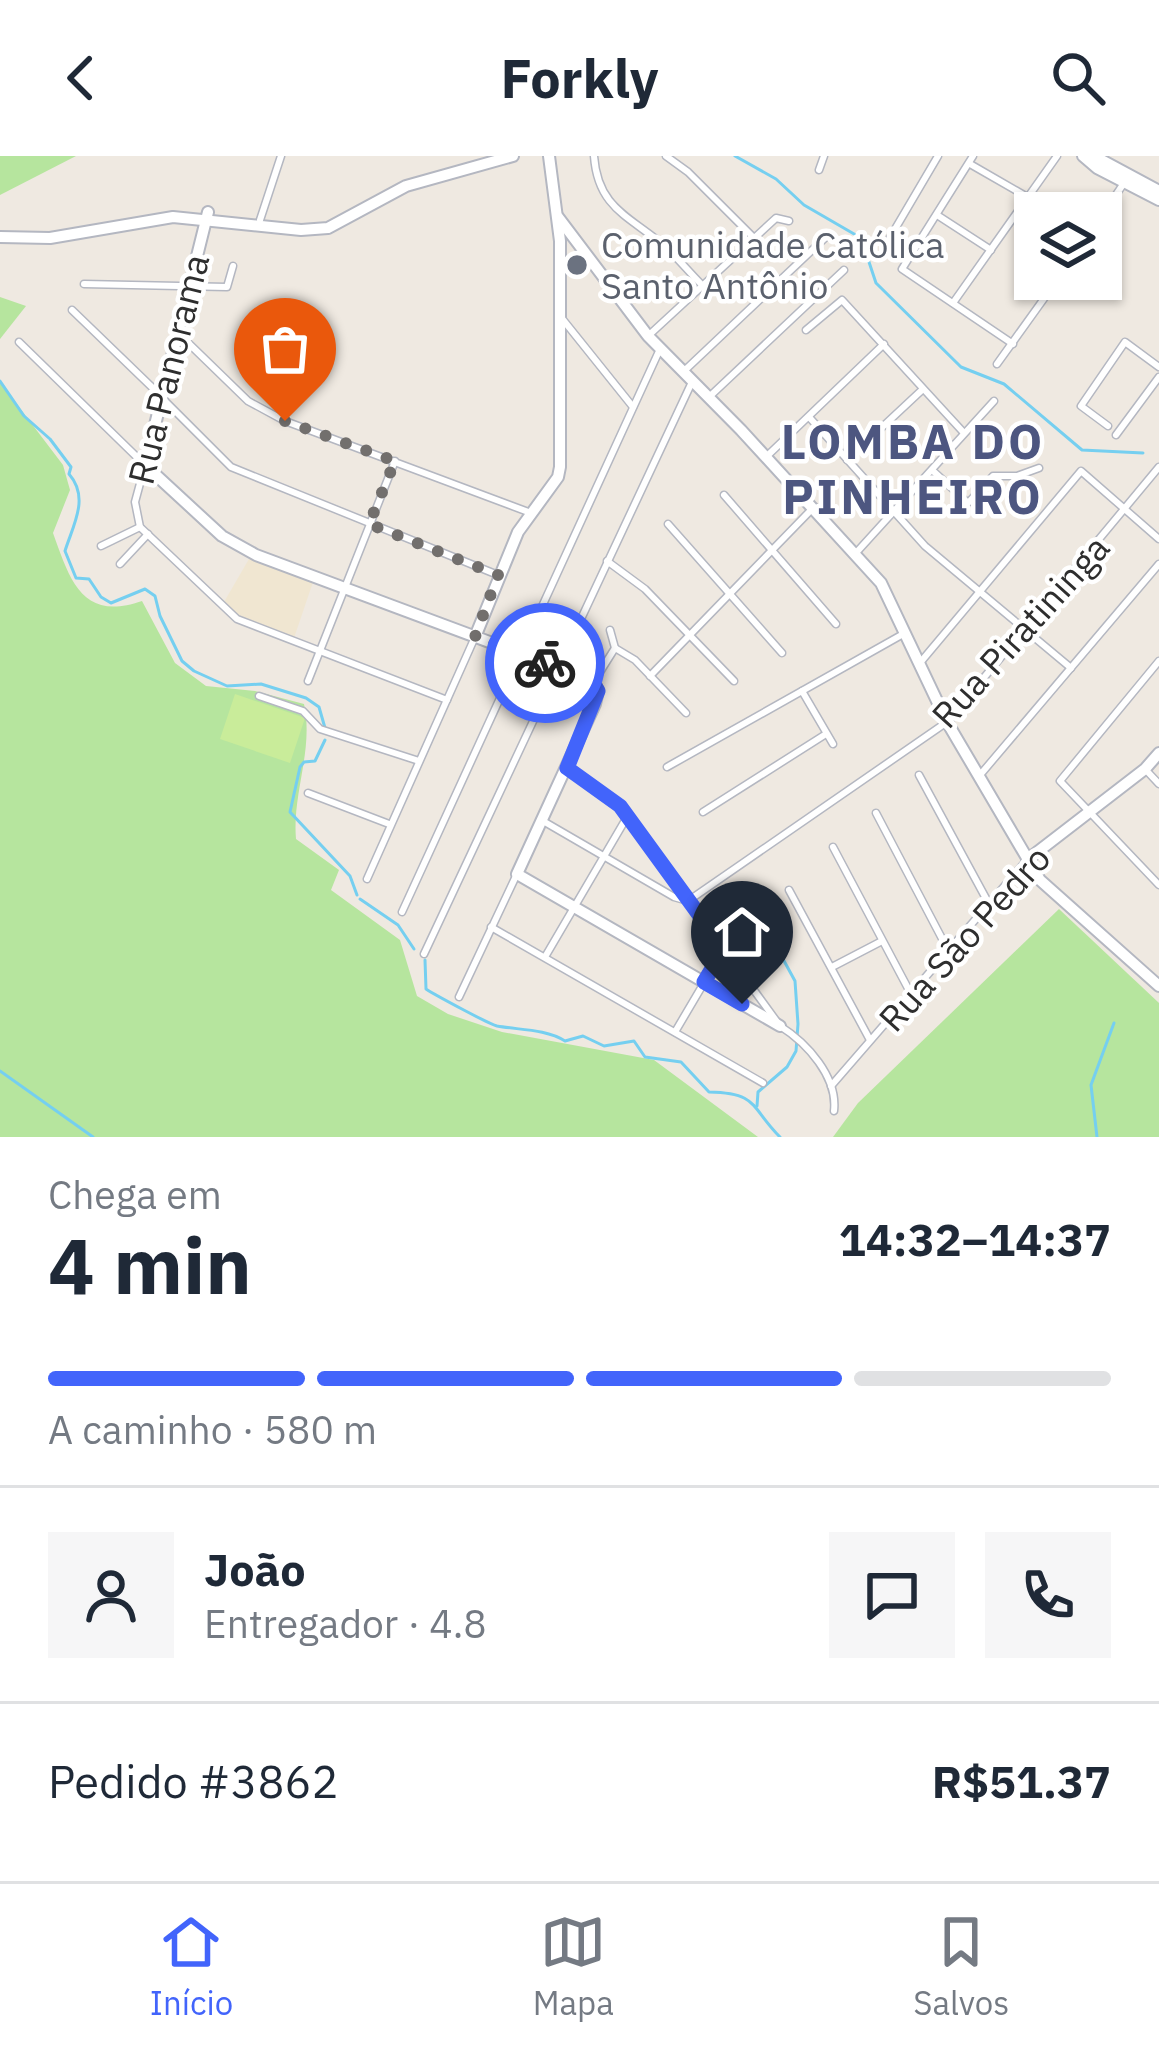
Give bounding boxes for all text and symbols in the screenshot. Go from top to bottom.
text: Forkly [500,43,659,113]
icon: back [48,45,114,111]
icon: search [1045,45,1111,111]
map controls [1014,192,1122,300]
button: layers [1014,192,1122,300]
place label: Comunidade Católica Santo Antônio [601,221,944,309]
street label: Rua Panorama [117,249,219,489]
marker: Comunidade Católica Santo Antônio [564,252,590,278]
pin [234,298,336,421]
icon: bag [252,316,318,382]
district label: LOMBA DO PINHEIRO [781,410,1045,527]
street label: Rua Piratininga [921,525,1119,737]
courier [485,603,605,723]
icon: bike [512,630,578,696]
street label: Rua São Pedro [868,835,1060,1041]
pin [691,881,793,1004]
icon: home [709,899,775,965]
text: Chega em [48,1169,222,1220]
text: 14:32–14:37 [839,1210,1111,1268]
text: 4 min [48,1214,252,1315]
text: A caminho · 580 m [48,1404,377,1455]
button: person [48,1532,174,1658]
button: chat [829,1532,955,1658]
button: phone [985,1532,1111,1658]
text: João [204,1540,306,1598]
text: Entregador · 4.8 [204,1598,487,1649]
text: Pedido #3862 [48,1752,338,1810]
text: R$51.37 [932,1752,1111,1810]
tab: Início [150,1909,233,2024]
tab: Mapa [533,1909,614,2024]
tab: Salvos [913,1909,1009,2024]

